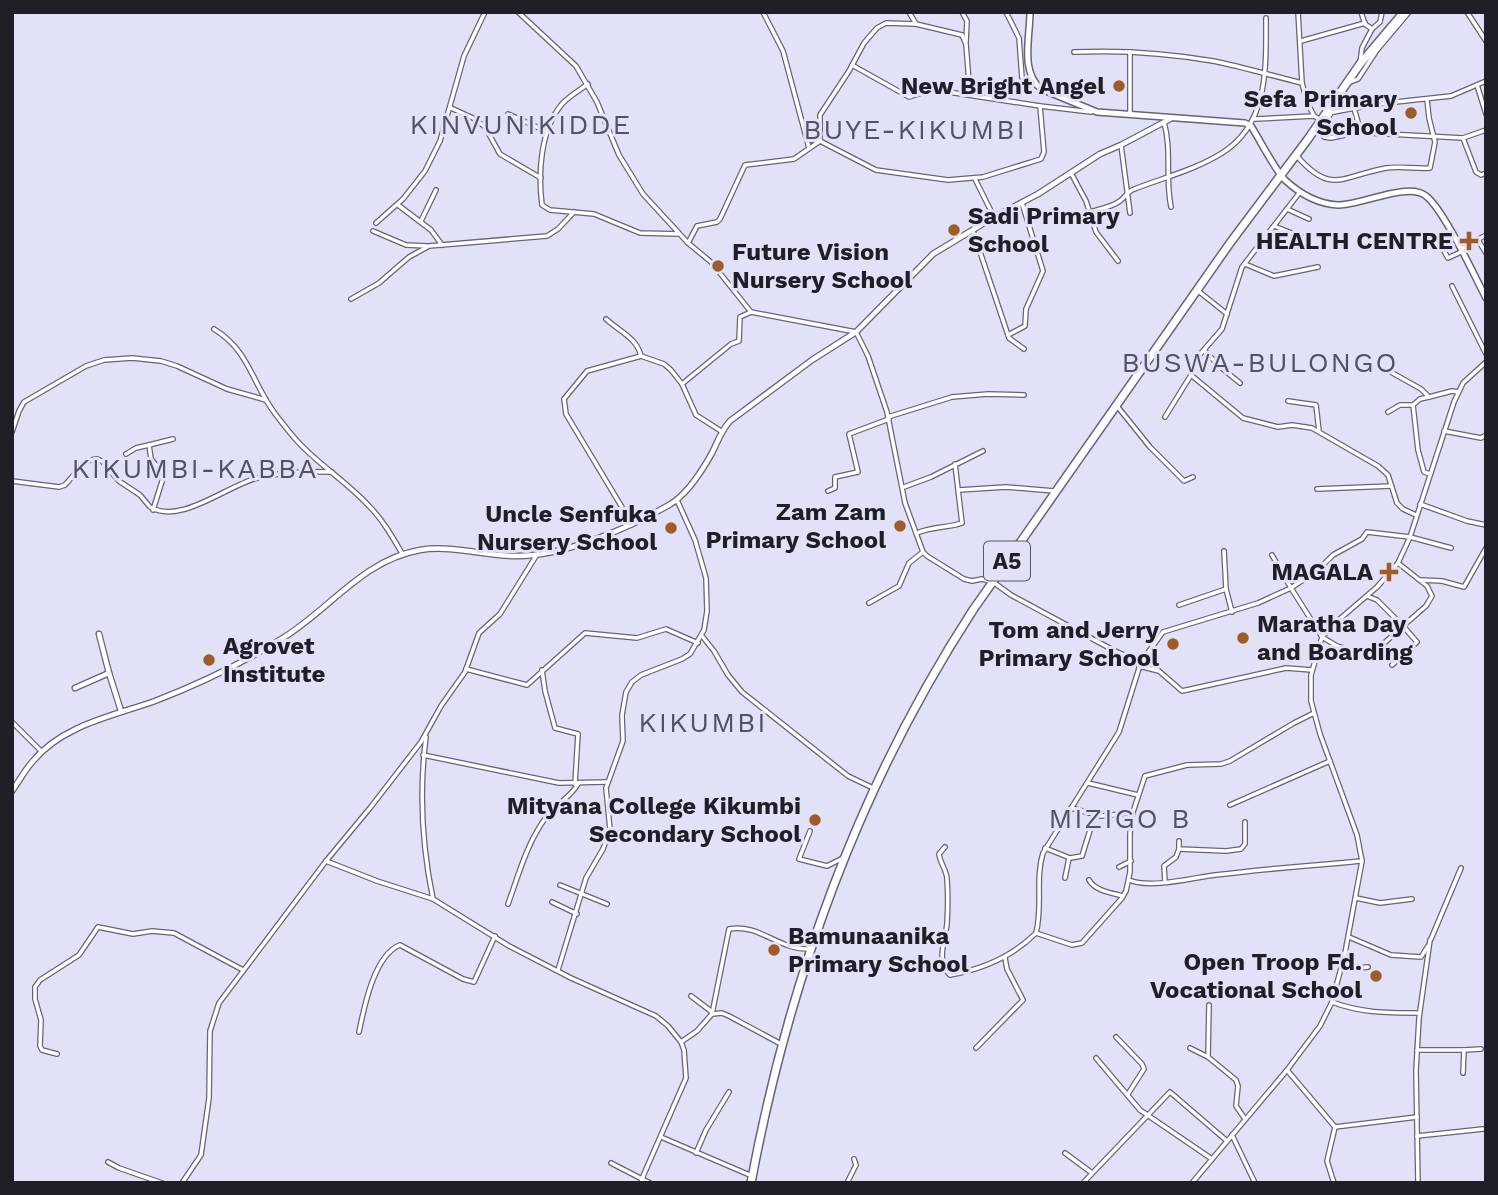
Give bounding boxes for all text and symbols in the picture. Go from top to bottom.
place label: New Bright Angel [901,72,1105,100]
marker: New Bright Angel [1111,78,1127,94]
place label: Sefa Primary School [1244,85,1397,141]
marker: Sefa Primary School [1403,105,1419,121]
district label: KINVUNIKIDDE [410,108,632,141]
district label: BUYE-KIKUMBI [803,113,1027,146]
place label: Sadi Primary School [968,202,1120,258]
marker: Sadi Primary School [946,222,962,238]
place label: HEALTH CENTRE [1256,227,1453,255]
marker: HEALTH CENTRE [1459,231,1479,251]
place label: Future Vision Nursery School [732,238,912,294]
marker: Future Vision Nursery School [710,258,726,274]
district label: BUSWA-BULONGO [1122,346,1398,379]
district label: KIKUMBI-KABBA [71,452,319,485]
place label: Zam Zam Primary School [705,498,886,554]
place label: Uncle Senfuka Nursery School [477,500,657,556]
marker: Zam Zam Primary School [892,518,908,534]
marker: Uncle Senfuka Nursery School [663,520,679,536]
road number: A5 [984,541,1030,580]
place label: MAGALA [1271,558,1374,586]
marker: MAGALA [1379,562,1399,582]
place label: Maratha Day and Boarding [1257,610,1413,666]
place label: Tom and Jerry Primary School [978,616,1159,672]
marker: Maratha Day and Boarding [1235,630,1251,646]
place label: Agrovet Institute [223,632,326,688]
marker: Tom and Jerry Primary School [1165,636,1181,652]
marker: Agrovet Institute [201,652,217,668]
district label: KIKUMBI [638,706,768,739]
place label: Mityana College Kikumbi Secondary School [507,792,801,848]
district label: MIZIGO B [1048,802,1192,835]
marker: Mityana College Kikumbi Secondary School [807,812,823,828]
place label: Bamunaanika Primary School [788,922,969,978]
marker: Bamunaanika Primary School [766,942,782,958]
place label: Open Troop Fd. Vocational School [1150,948,1362,1004]
marker: Open Troop Fd. Vocational School [1368,968,1384,984]

